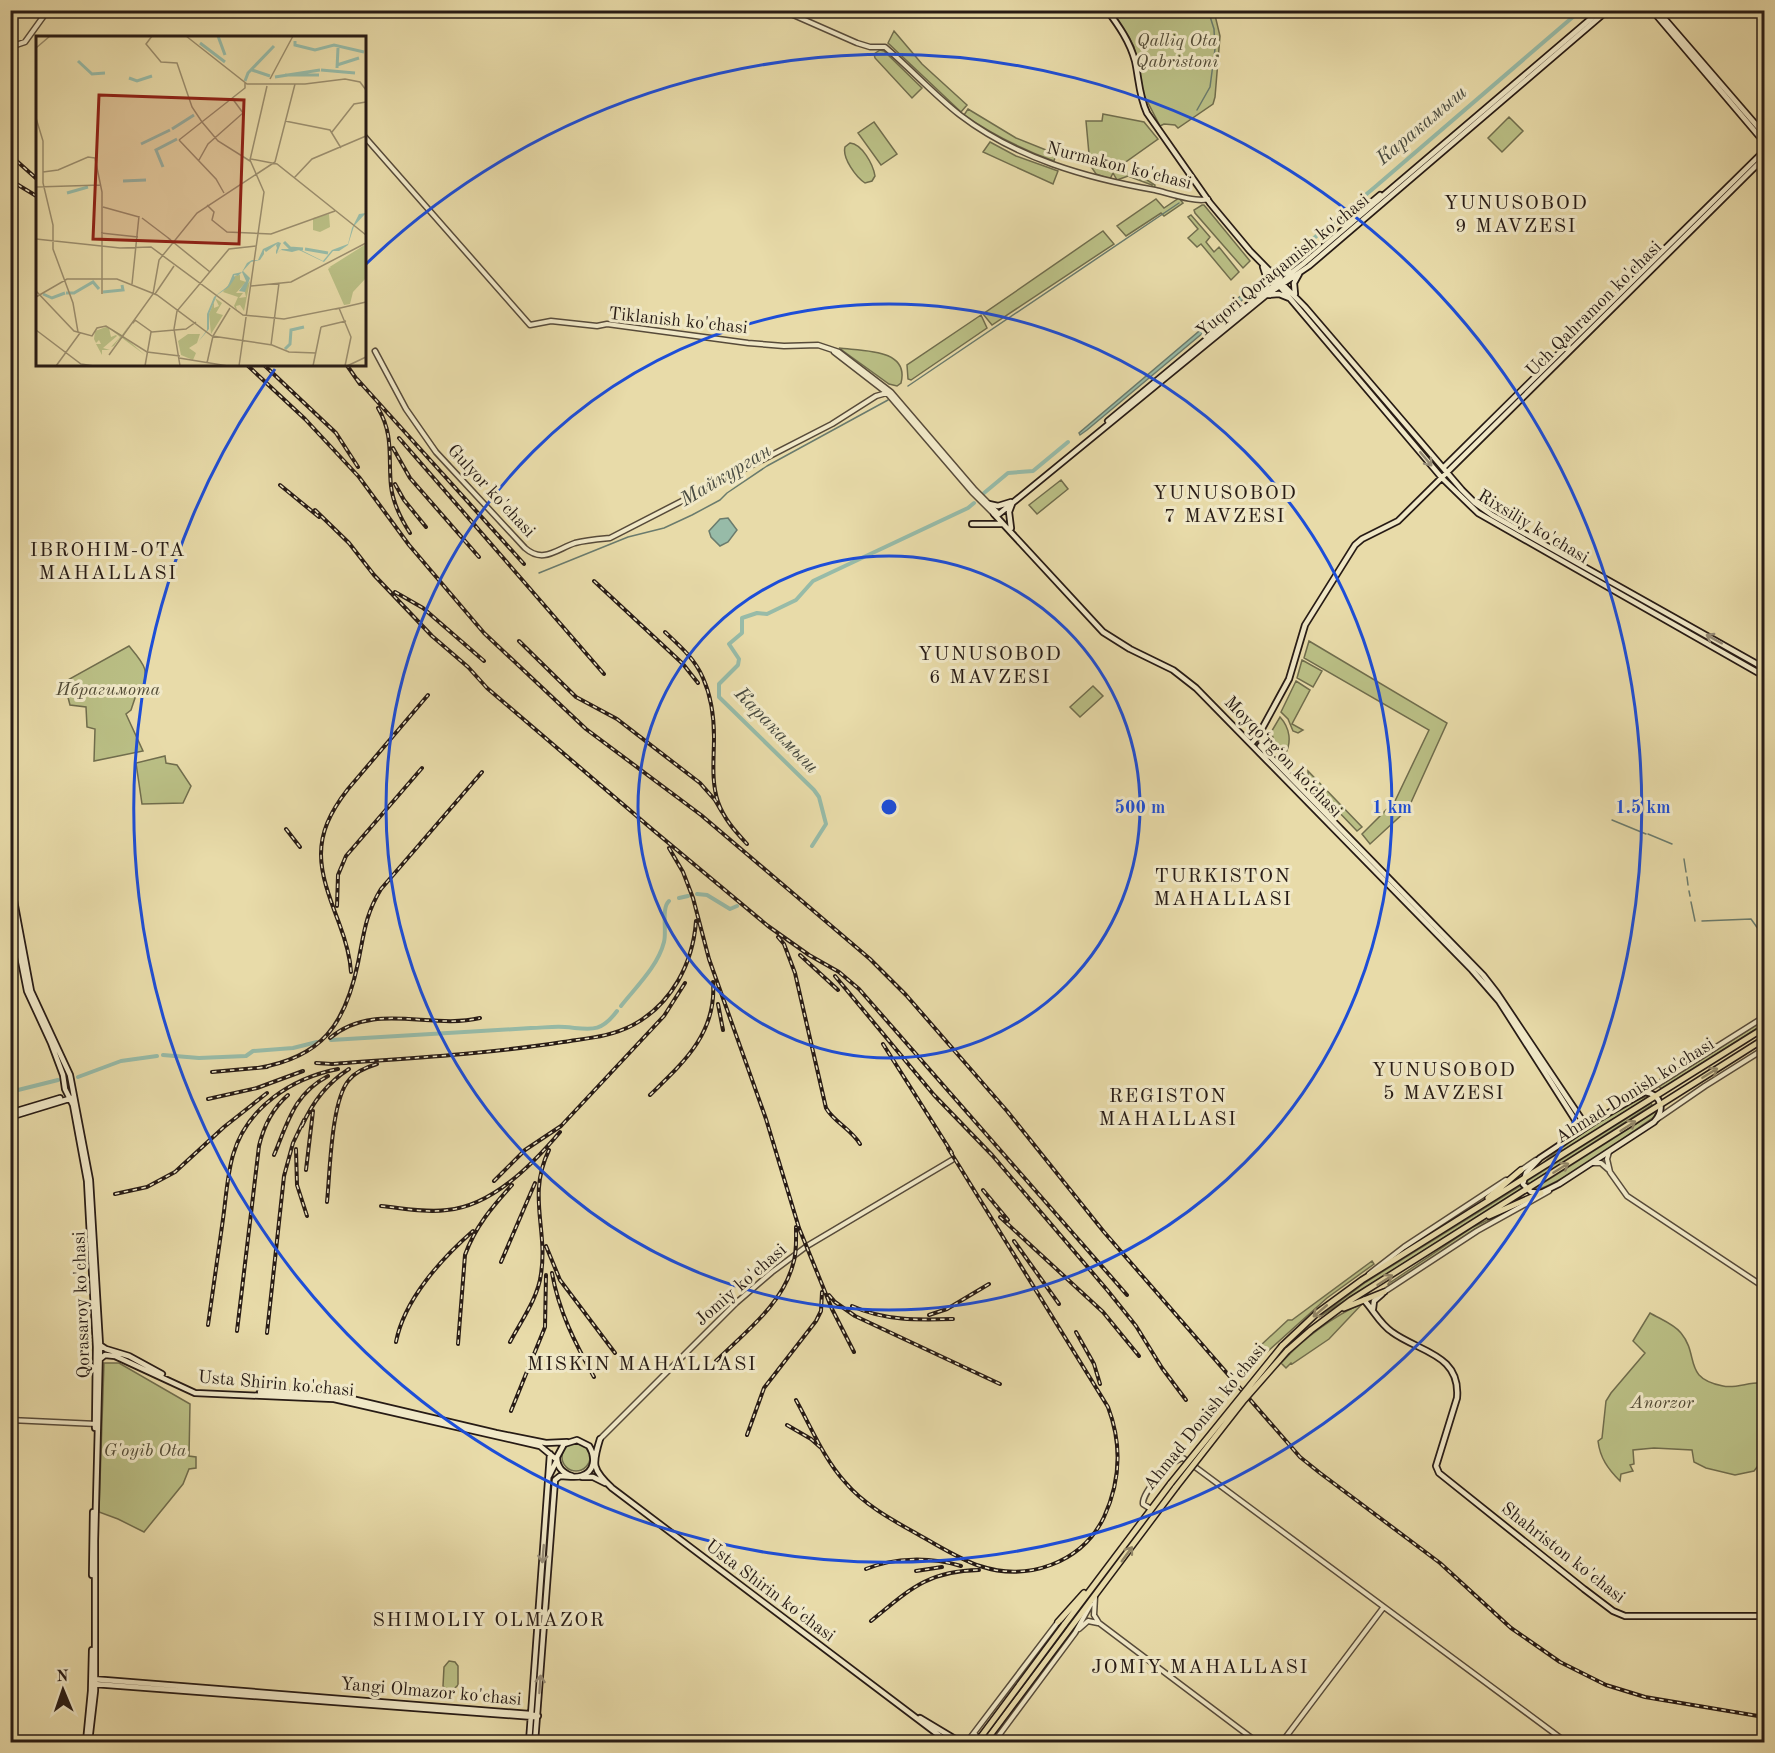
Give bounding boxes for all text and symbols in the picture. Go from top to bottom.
park label: Qalliq Ota Qabristoni [1136,32,1218,71]
inset map [36,36,366,366]
water label: Каракамыш [1372,83,1471,170]
street label: Nurmakon ko'chasi [1045,139,1194,193]
street label: Yuqori Qoraqamish ko'chasi [1193,191,1373,341]
district label: YUNUSOBOD 9 MAVZESI [1444,194,1588,237]
street label: Uch Qahramon ko'chasi [1523,238,1665,380]
street label: Tiklanish ko'chasi [608,305,749,337]
street label: Gulyor ko'chasi [444,441,538,541]
water label: Майкурган [676,441,775,511]
one-way arrow [1419,451,1433,466]
district label: YUNUSOBOD 7 MAVZESI [1153,484,1297,527]
street label: Rixsiliy ko'chasi [1474,487,1592,567]
district label: IBROHIM-OTA MAHALLASI [30,541,186,584]
one-way arrow [1705,633,1723,644]
district label: YUNUSOBOD 6 MAVZESI [918,645,1062,688]
park label: Ибрагимота [55,681,161,699]
water label: Каракамыш [729,683,822,778]
street label: Moyqoʻrgʻon koʻchasi [1221,693,1345,821]
centre of rings [879,797,899,817]
text: 500 m [1115,799,1165,817]
text: 1 km [1372,799,1412,817]
text: 1.5 km [1615,799,1671,817]
district label: TURKISTON MAHALLASI [1154,867,1292,910]
street label: Ahmad Donish ko'chasi [1553,1035,1718,1147]
district label: YUNUSOBOD 5 MAVZESI [1372,1061,1516,1104]
one-way arrow [1701,1067,1718,1079]
district label: REGISTON MAHALLASI [1099,1087,1237,1130]
one-way arrow [1619,1120,1636,1132]
one-way arrow [1552,1162,1569,1174]
street label: Qorasaroy ko'chasi [70,1231,94,1379]
street label: Jomiy ko'chasi [692,1241,790,1329]
one-way arrow [1377,1274,1393,1286]
one-way arrow [1313,1304,1328,1318]
street label: Ahmad Donish ko'chasi [1140,1340,1270,1494]
district label: MISKIN MAHALLASI [527,1355,757,1375]
street label: Usta Shirin ko'chasi [197,1368,355,1400]
park label: Anorzor [1629,1394,1695,1412]
park label: G'oyib Ota [103,1442,187,1460]
street label: Shahriston ko'chasi [1498,1499,1628,1607]
street label: Usta Shirin ko'chasi [702,1537,838,1645]
one-way arrow [537,1544,548,1564]
one-way arrow [1121,1547,1133,1563]
district label: SHIMOLIY OLMAZOR [372,1611,606,1631]
district label: JOMIY MAHALLASI [1091,1658,1309,1678]
north arrow [33,1660,93,1720]
text: N [56,1669,70,1685]
street label: Yangi Olmazor ko'chasi [340,1675,523,1709]
one-way arrow [535,1675,546,1695]

